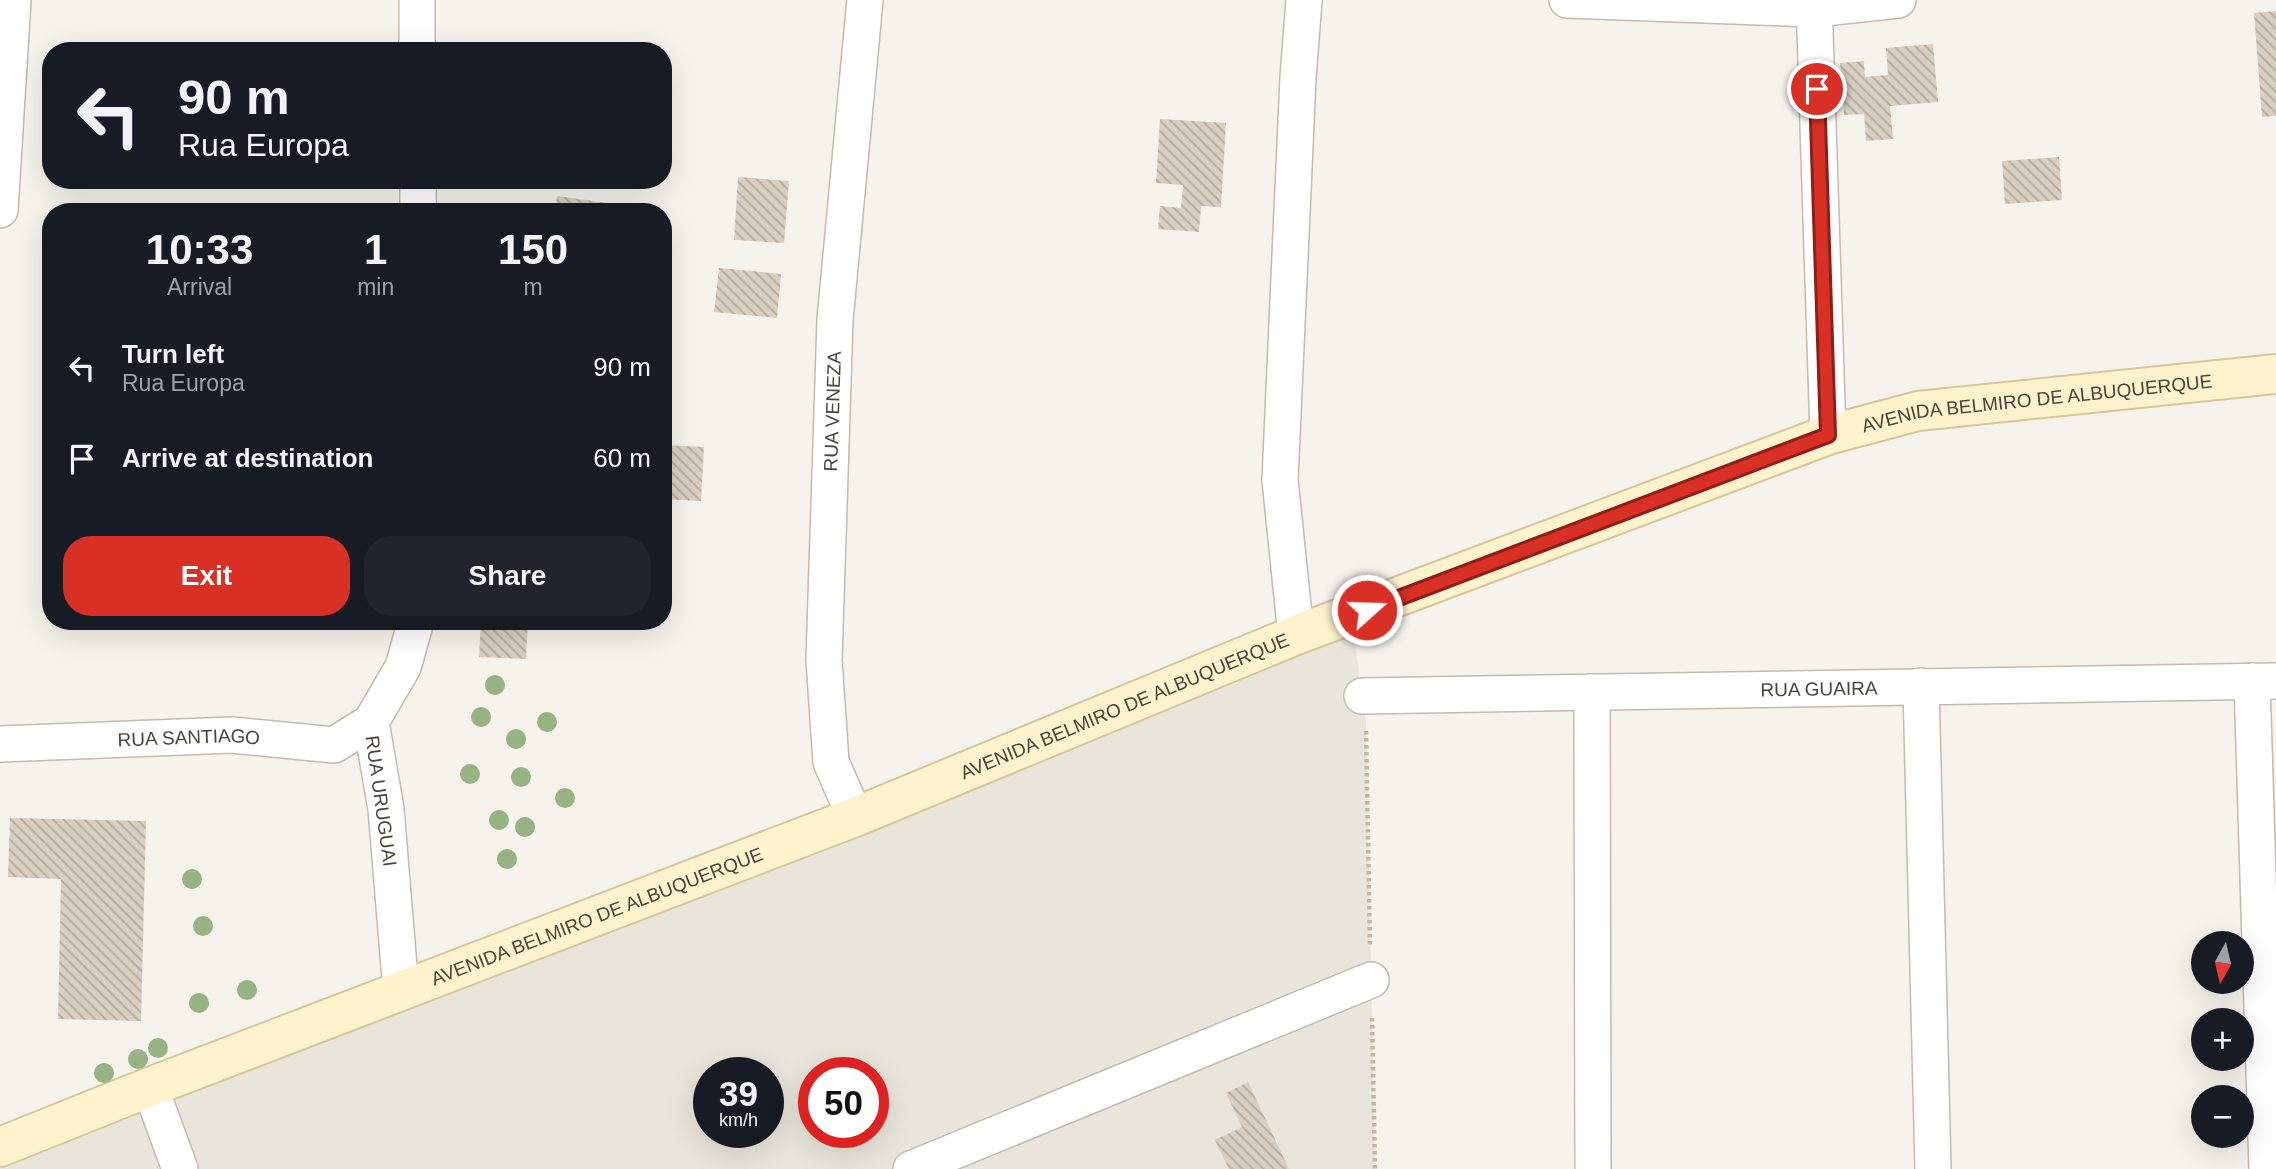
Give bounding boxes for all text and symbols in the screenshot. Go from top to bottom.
pin [1787,59,1847,119]
icon: left [63,70,154,161]
text: 90 m [178,70,290,124]
icon: arrive [1798,70,1836,108]
text: Rua Europa [178,127,349,163]
text: 10:33 [146,226,253,273]
text: 1 [364,226,387,273]
text: 150 [498,226,568,273]
text: Arrival [167,274,232,300]
text: min [357,274,394,300]
text: m [524,274,543,300]
text: Turn left [122,339,224,369]
icon: left [63,349,101,387]
street label: RUA VENEZA [820,351,844,472]
text: 90 m [593,352,651,382]
text: Rua Europa [122,370,245,396]
street label: AVENIDA BELMIRO DE ALBUQUERQUE [1859,370,2213,436]
icon: arrive [63,440,101,478]
text: Arrive at destination [122,443,373,473]
text: 60 m [593,443,651,473]
button: Exit [63,536,350,616]
button: Share [364,536,651,616]
position arrow [1330,573,1404,647]
street label: AVENIDA BELMIRO DE ALBUQUERQUE [957,629,1292,783]
street label: RUA GUAIRA [1760,677,1878,700]
street label: RUA SANTIAGO [117,724,261,750]
street label: RUA URUGUAI [361,734,401,868]
street label: AVENIDA BELMIRO DE ALBUQUERQUE [428,843,766,989]
north arrow [2191,931,2254,994]
map controls [2191,931,2254,1148]
button: + [2191,1008,2254,1071]
speed limit sign: 50 [798,1057,889,1148]
text: 39 [719,1074,758,1113]
button: − [2191,1085,2254,1148]
text: km/h [719,1110,758,1130]

